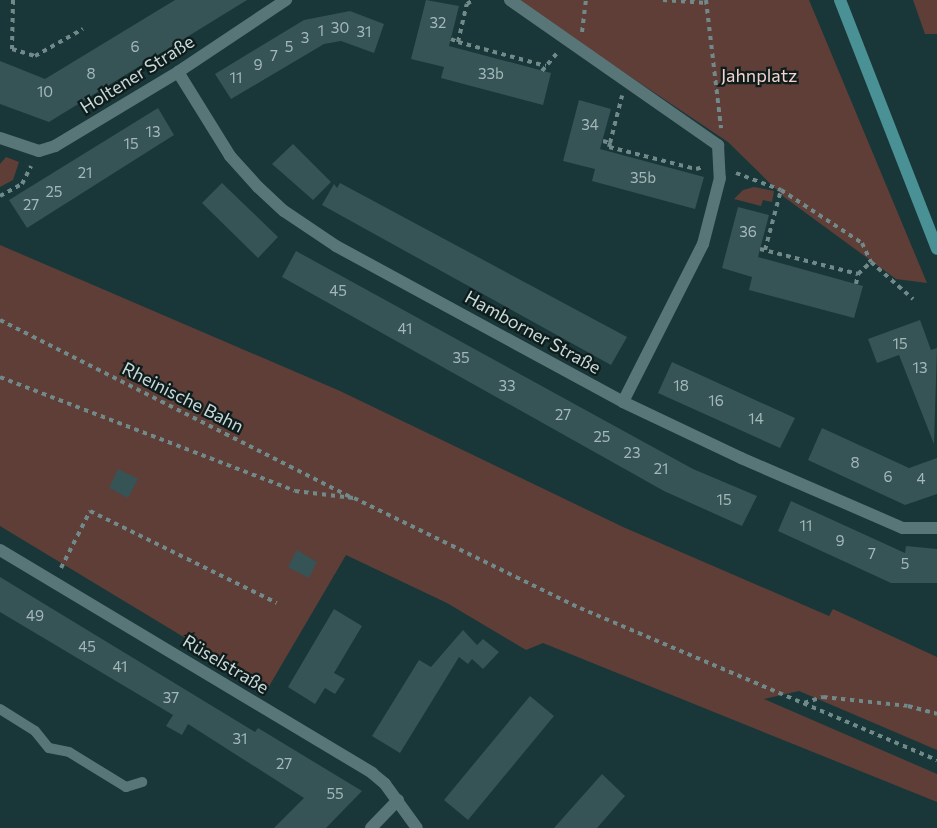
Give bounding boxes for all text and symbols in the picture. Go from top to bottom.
house number: 32 [430,14,446,32]
house number: 30 [331,19,349,37]
house number: 1 [318,22,324,40]
house number: 31 [357,23,371,41]
house number: 3 [301,29,309,47]
street label: Holtener Straße [76,30,198,118]
house number: 6 [130,38,140,56]
house number: 5 [285,38,293,56]
house number: 7 [270,47,278,65]
house number: 9 [253,56,263,74]
park label: Jahnplatz [721,64,797,86]
house number: 8 [86,65,96,83]
house number: 33b [478,65,504,83]
house number: 11 [230,69,242,87]
house number: 10 [37,83,53,101]
house number: 34 [581,116,599,134]
house number: 13 [146,123,160,141]
house number: 15 [123,135,139,153]
house number: 21 [78,164,92,182]
house number: 35b [630,169,656,187]
house number: 25 [46,183,62,201]
house number: 27 [23,196,39,214]
house number: 36 [739,223,757,241]
house number: 45 [329,282,347,300]
street label: Hamborner Straße [461,286,605,378]
house number: 41 [398,320,412,338]
house number: 15 [892,335,908,353]
house number: 35 [452,349,470,367]
street label: Rheinische Bahn [119,357,247,437]
house number: 13 [913,359,927,377]
house number: 33 [498,377,516,395]
house number: 18 [673,377,689,395]
house number: 16 [708,392,724,410]
house number: 27 [555,406,571,424]
house number: 14 [748,410,764,428]
house number: 25 [594,428,610,446]
house number: 23 [624,444,640,462]
house number: 8 [850,454,860,472]
house number: 21 [654,460,668,478]
house number: 6 [883,468,893,486]
house number: 4 [917,470,925,488]
house number: 15 [716,491,732,509]
house number: 11 [800,517,812,535]
house number: 9 [835,532,845,550]
house number: 7 [868,545,876,563]
house number: 5 [901,555,909,573]
house number: 49 [26,607,44,625]
street label: Rüselstraße [179,630,273,698]
house number: 45 [78,638,96,656]
house number: 41 [113,658,127,676]
house number: 37 [163,689,179,707]
house number: 31 [233,730,247,748]
house number: 27 [276,755,292,773]
house number: 55 [326,785,344,803]

